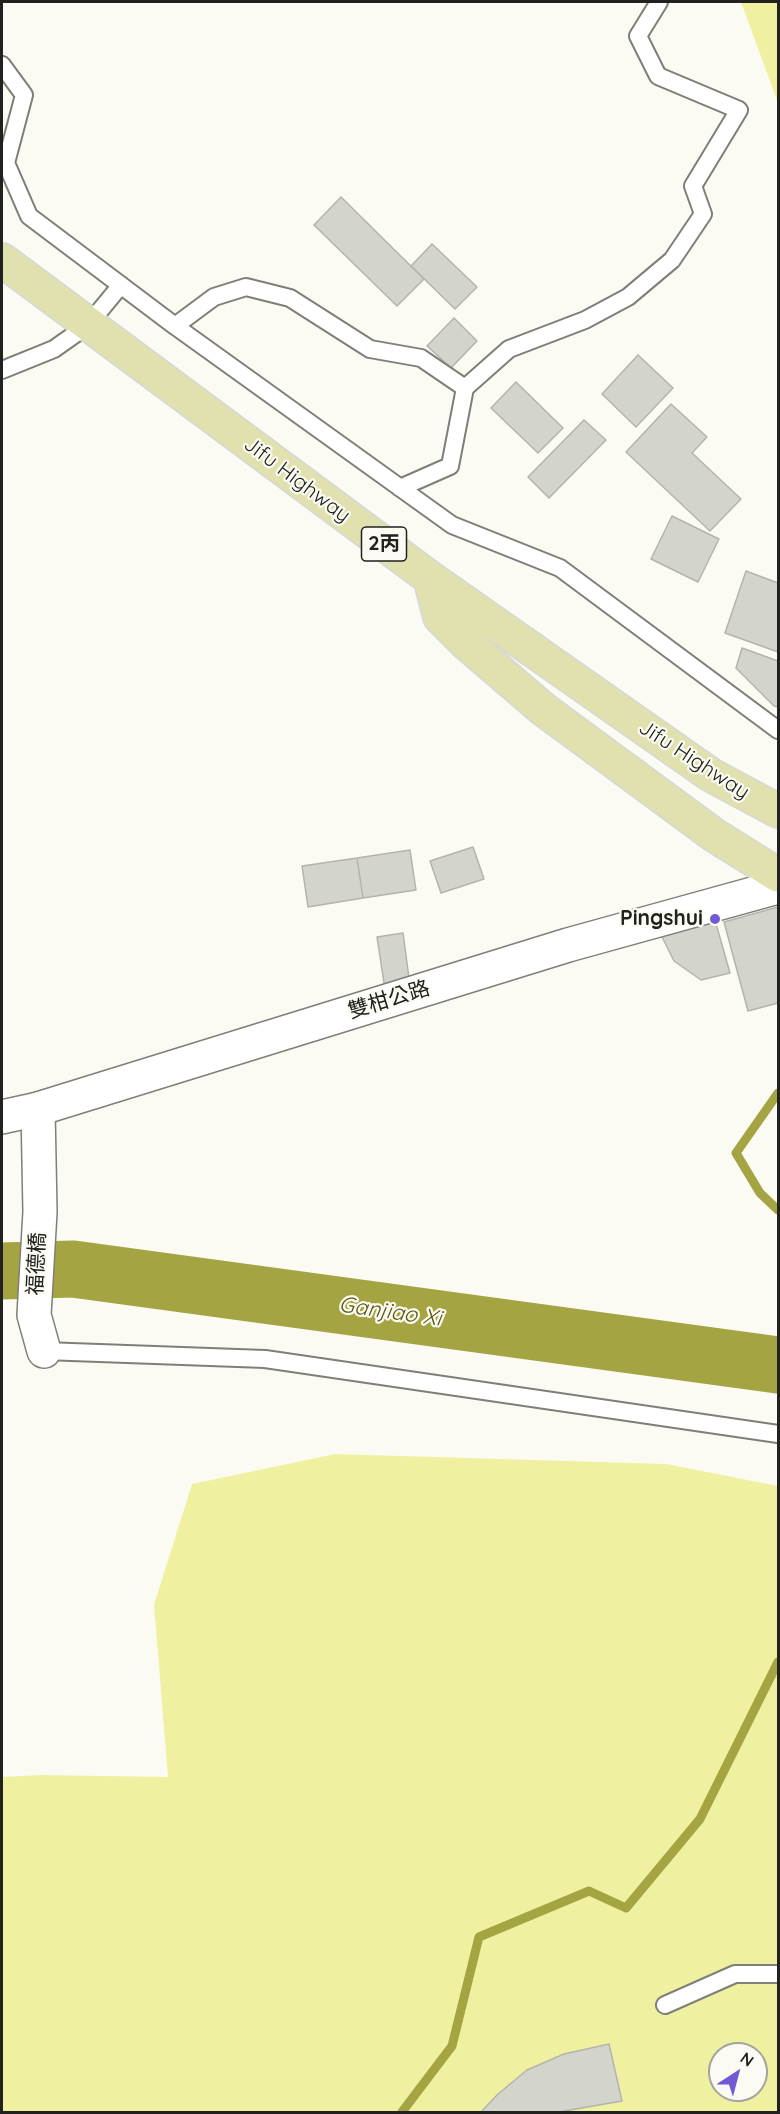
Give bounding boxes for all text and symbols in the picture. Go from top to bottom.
street label: Jifu Highway [239,432,355,528]
road number: 2丙 [362,527,406,561]
street label: Jifu Highway [634,715,754,805]
place label: Pingshui [620,906,703,932]
marker: Pingshui [708,912,722,926]
street label: 雙柑公路 [345,976,433,1024]
street label: 福德橋 [23,1232,51,1296]
water label: Ganjiao Xi [337,1292,443,1332]
north arrow [708,2042,768,2102]
text: N [737,2048,758,2071]

